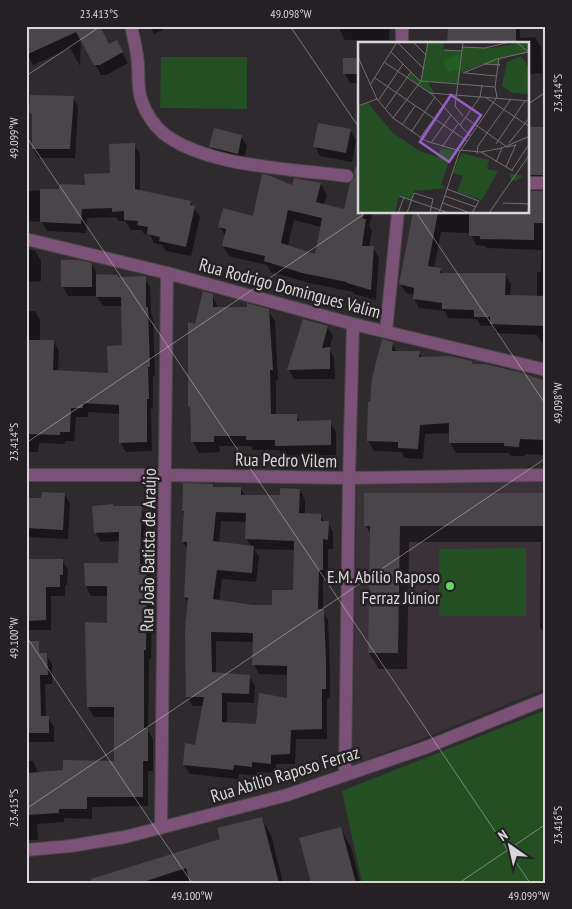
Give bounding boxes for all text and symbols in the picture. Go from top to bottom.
text: 23.413°S [80,6,118,21]
text: 49.098°W [270,6,312,21]
inset map [358,42,530,214]
text: 23.414°S [550,74,565,112]
text: 49.099°W [6,117,21,159]
street label: Rua Rodrigo Domingues Valim [197,253,383,323]
text: 49.098°W [550,382,565,424]
text: 23.414°S [6,423,21,461]
street label: Rua Pedro Vilem [235,448,337,472]
street label: Rua João Batista de Araújo [135,468,161,632]
place label: E.M. Abílio Raposo Ferraz Júnior [327,565,440,609]
marker: E.M. Abílio Raposo Ferraz Júnior [444,580,456,592]
text: 49.100°W [6,617,21,659]
street label: Rua Abílio Raposo Ferraz [208,740,362,808]
text: 23.415°S [6,789,21,827]
text: 23.416°S [550,806,565,844]
north arrow [484,822,534,872]
text: N [495,826,511,845]
text: 49.100°W [171,888,213,903]
text: 49.099°W [508,888,550,903]

